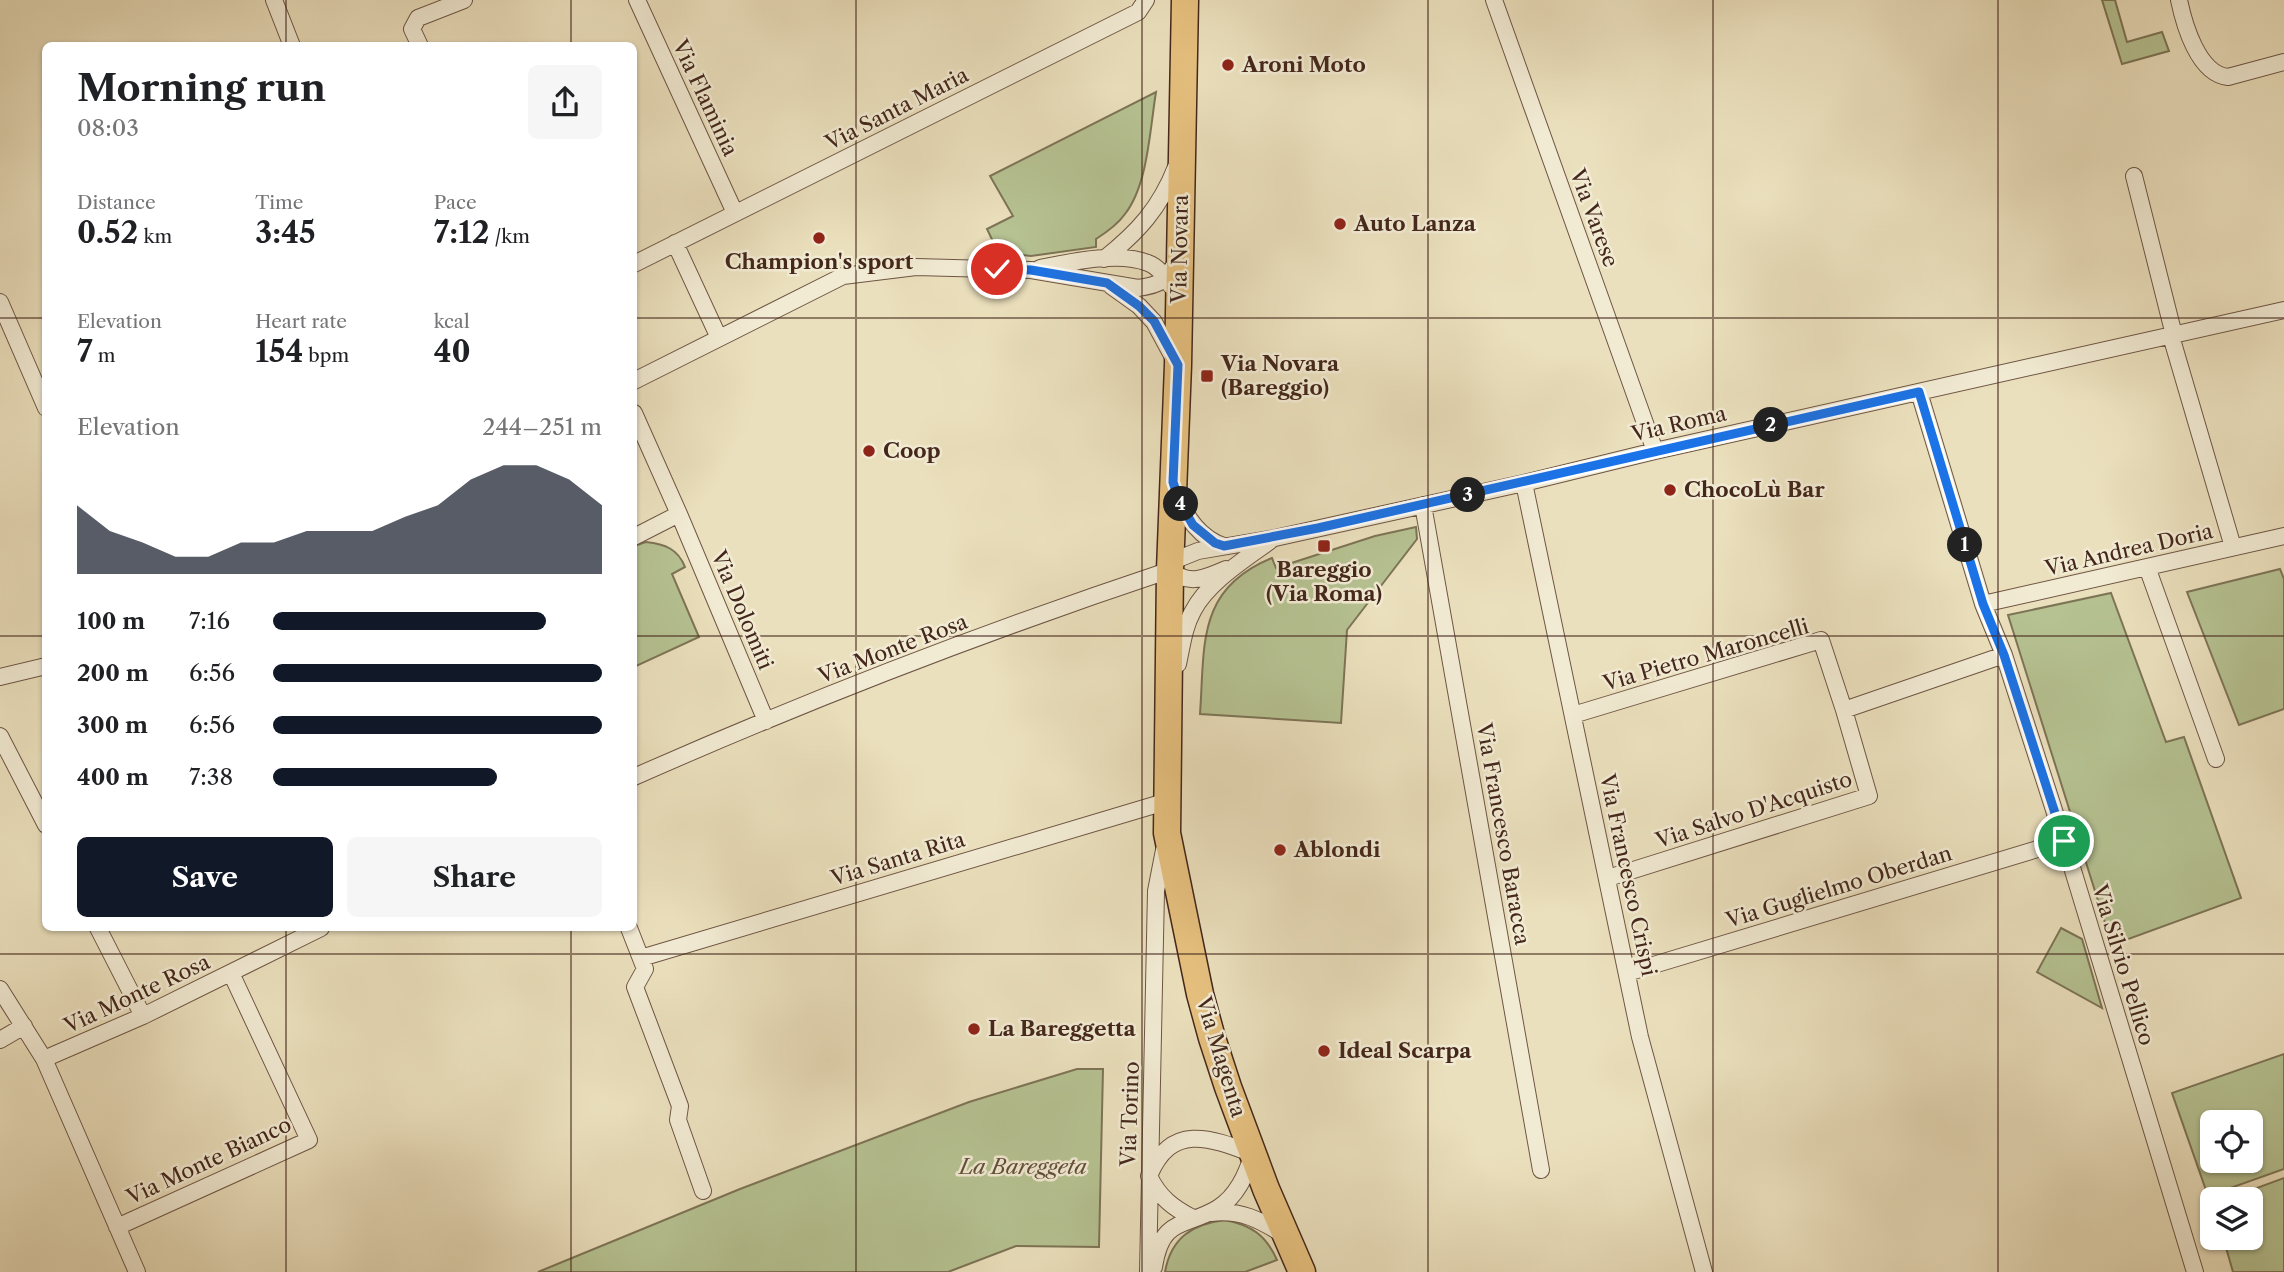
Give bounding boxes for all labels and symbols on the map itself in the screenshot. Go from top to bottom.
street label: Via Flaminia [667,35,744,161]
place label: Aroni Moto [1241,52,1366,77]
marker: Aroni Moto [1220,57,1236,73]
street label: Via Santa Maria [820,61,973,156]
street label: Via Varese [1565,164,1624,270]
street label: Via Novara [1166,194,1193,305]
place label: Auto Lanza [1353,211,1477,236]
marker: Auto Lanza [1332,216,1348,232]
marker: Champion's sport [811,230,827,246]
pin [967,239,1027,299]
place label: Champion's sport [725,249,914,274]
place label: Via Novara (Bareggio) [1220,351,1340,400]
marker: Via Novara (Bareggio) [1199,368,1215,384]
street label: Via Roma [1628,400,1730,447]
pin: 2 [1754,408,1788,442]
place label: Coop [883,438,941,463]
marker: Coop [861,443,877,459]
pin: 3 [1450,477,1486,512]
place label: ChocoLù Bar [1684,477,1826,502]
marker: ChocoLù Bar [1662,482,1678,498]
pin: 4 [1164,486,1198,522]
street label: Via Andrea Doria [2042,518,2216,581]
pin: 1 [1948,528,1982,562]
marker: Bareggio (Via Roma) [1316,538,1332,554]
street label: Via Dolomiti [706,546,779,673]
place label: Bareggio (Via Roma) [1266,557,1382,606]
street label: Via Monte Rosa [814,608,972,689]
street label: Via Pietro Maroncelli [1599,613,1812,696]
street label: Via Francesco Baracca [1472,720,1535,948]
street label: Via Salvo D'Acquisto [1652,766,1855,853]
street label: Via Francesco Crispi [1595,771,1662,978]
pin [2034,811,2094,871]
street label: Via Santa Rita [827,826,969,891]
place label: Ablondi [1293,837,1381,862]
street label: Via Guglielmo Oberdan [1722,840,1955,933]
marker: Ablondi [1272,842,1288,858]
street label: Via Silvio Pellico [2087,880,2160,1048]
street label: Via Monte Rosa [59,948,214,1039]
street label: Via Magenta [1191,993,1252,1121]
place label: La Bareggetta [988,1016,1137,1041]
marker: La Bareggetta [966,1021,982,1037]
place label: Ideal Scarpa [1338,1038,1472,1063]
marker: Ideal Scarpa [1316,1043,1332,1059]
street label: Via Torino [1115,1061,1144,1168]
street label: Via Monte Bianco [122,1111,295,1210]
park label: La Bareggeta [957,1154,1087,1179]

